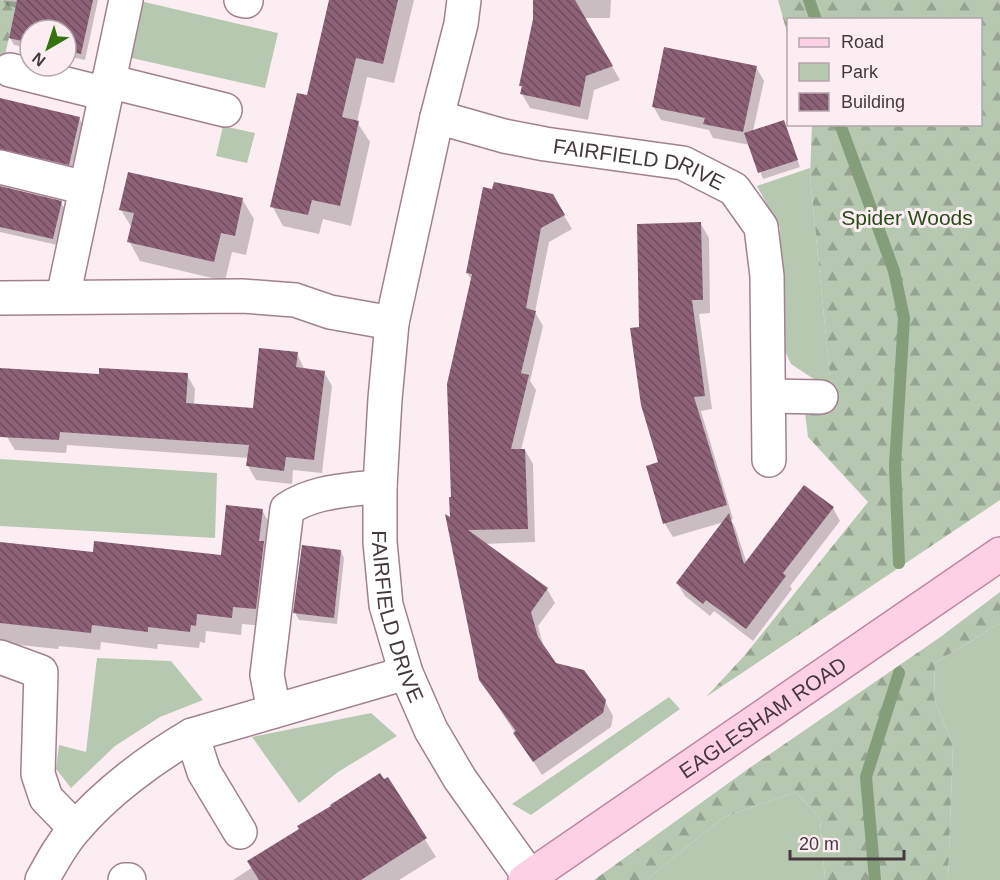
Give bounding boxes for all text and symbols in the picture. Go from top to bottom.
north arrow [18,18,78,78]
legend [787,18,982,126]
text: Road [841,32,884,52]
text: N [29,49,49,70]
text: Park [841,62,879,82]
text: Building [841,92,905,112]
street label: FAIRFIELD DRIVE [552,134,729,194]
park label: Spider Woods [841,206,973,229]
street label: FAIRFIELD DRIVE [369,530,429,705]
street label: EAGLESHAM ROAD [675,652,850,782]
scale bar [790,823,904,861]
text: 20 m [799,834,839,854]

